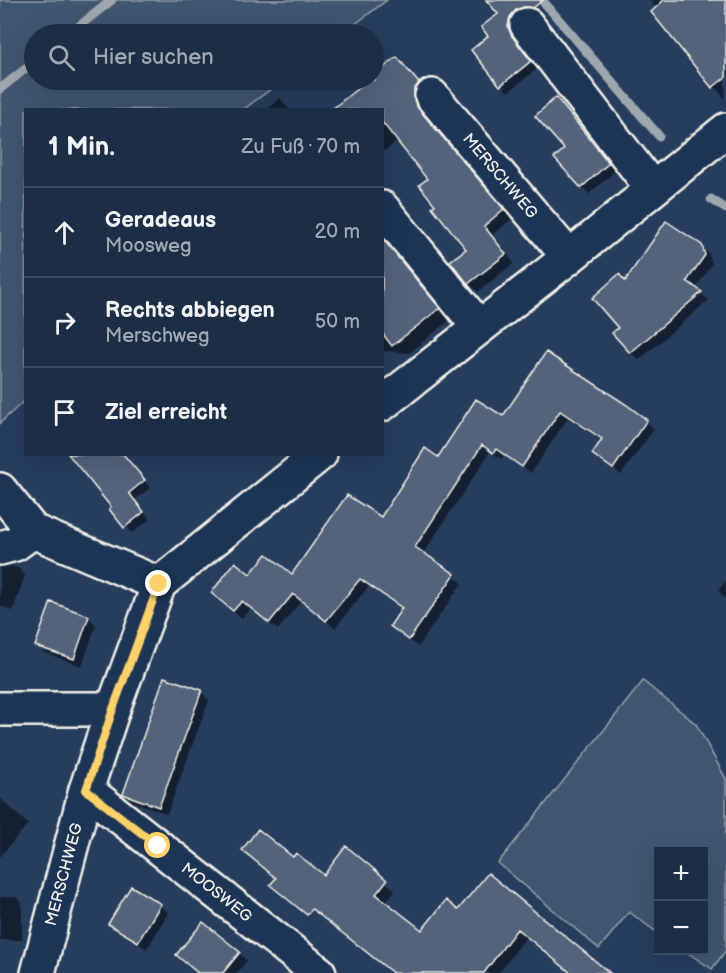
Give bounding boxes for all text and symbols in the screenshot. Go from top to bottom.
search box [24,24,384,90]
icon: search [45,41,78,74]
text: Hier suchen [93,44,214,71]
street label: MERSCHWEG [459,130,542,222]
text: 1 Min. [48,132,115,163]
text: Zu Fuß · 70 m [242,135,360,159]
text: Geradeaus [105,207,216,234]
icon: ahead [48,216,81,249]
text: 20 m [315,220,360,244]
text: Moosweg [105,234,191,258]
text: Rechts abbiegen [105,297,275,324]
icon: right [48,306,81,339]
text: 50 m [315,310,360,334]
text: Merschweg [105,324,209,348]
icon: arrive [48,396,81,429]
text: Ziel erreicht [105,399,227,426]
route end [145,570,171,596]
street label: MERSCHWEG [41,821,86,928]
route start [144,832,170,858]
map controls [654,847,708,955]
button: + [654,847,708,901]
street label: MOOSWEG [177,859,256,926]
button: − [654,901,708,955]

